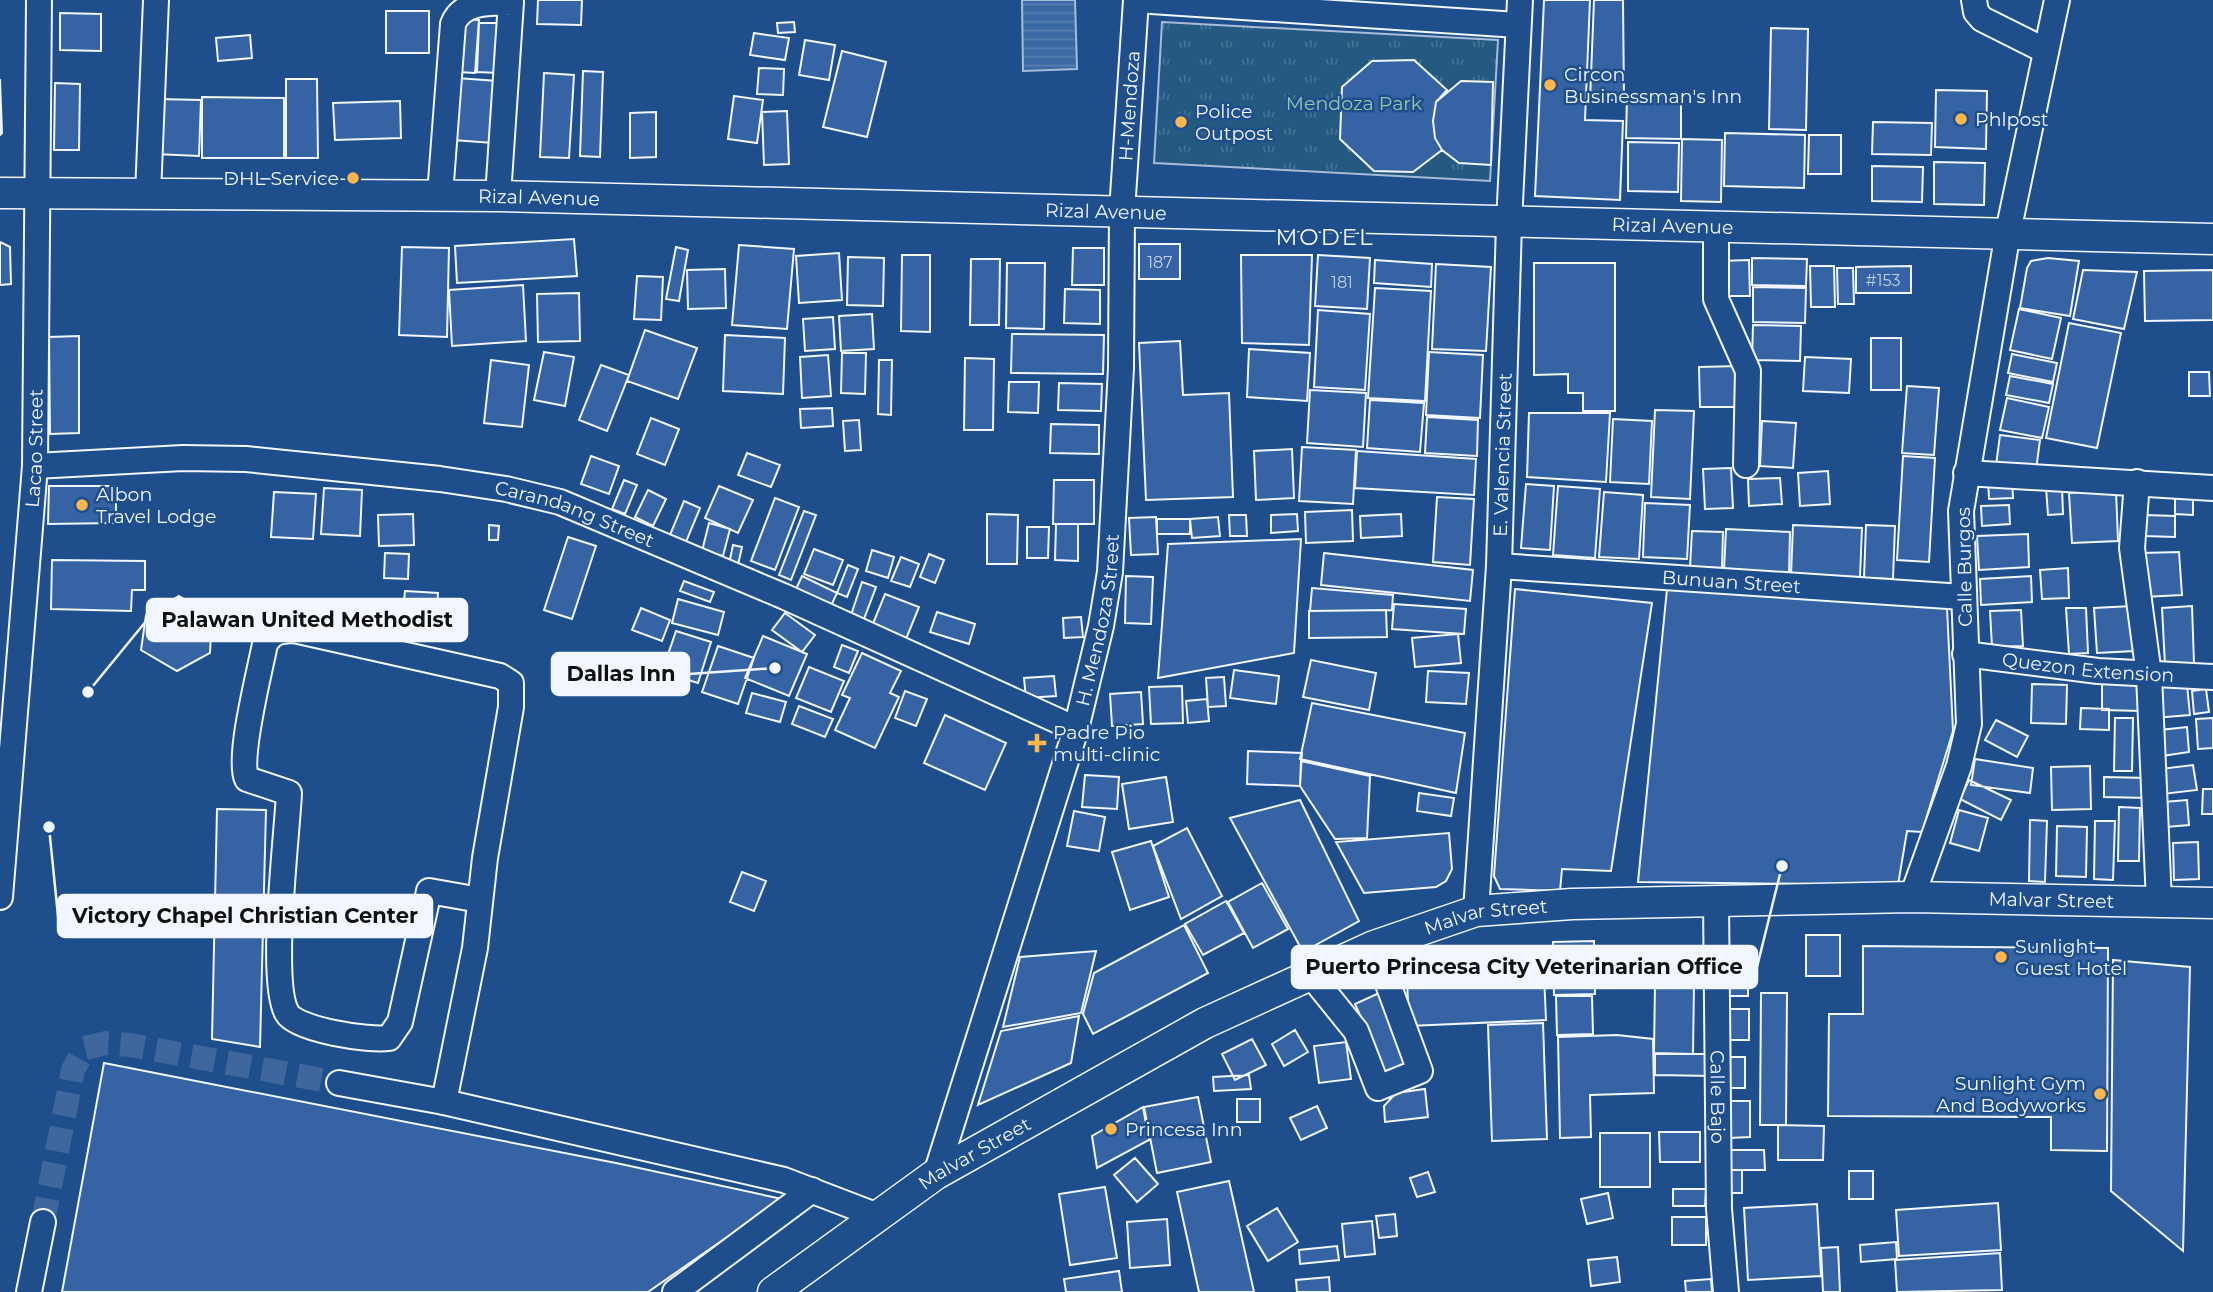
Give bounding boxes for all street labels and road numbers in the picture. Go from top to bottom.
street label: H-Mendoza [1114,50,1145,162]
street label: Rizal Avenue [478,185,600,211]
street label: Rizal Avenue [1045,199,1167,225]
street label: Rizal Avenue [1611,213,1734,239]
street label: E. Valencia Street [1489,372,1517,537]
street label: Lacao Street [21,389,48,509]
street label: Carandang Street [493,476,658,553]
street label: Calle Burgos [1952,507,1977,627]
street label: H. Mendoza Street [1071,533,1124,709]
street label: Bunuan Street [1661,566,1802,598]
street label: Quezon Extension [2001,648,2175,687]
street label: Malvar Street [1988,888,2115,913]
street label: Malvar Street [1421,895,1549,940]
street label: Calle Bajo [1705,1050,1729,1144]
street label: Malvar Street [914,1112,1035,1195]

